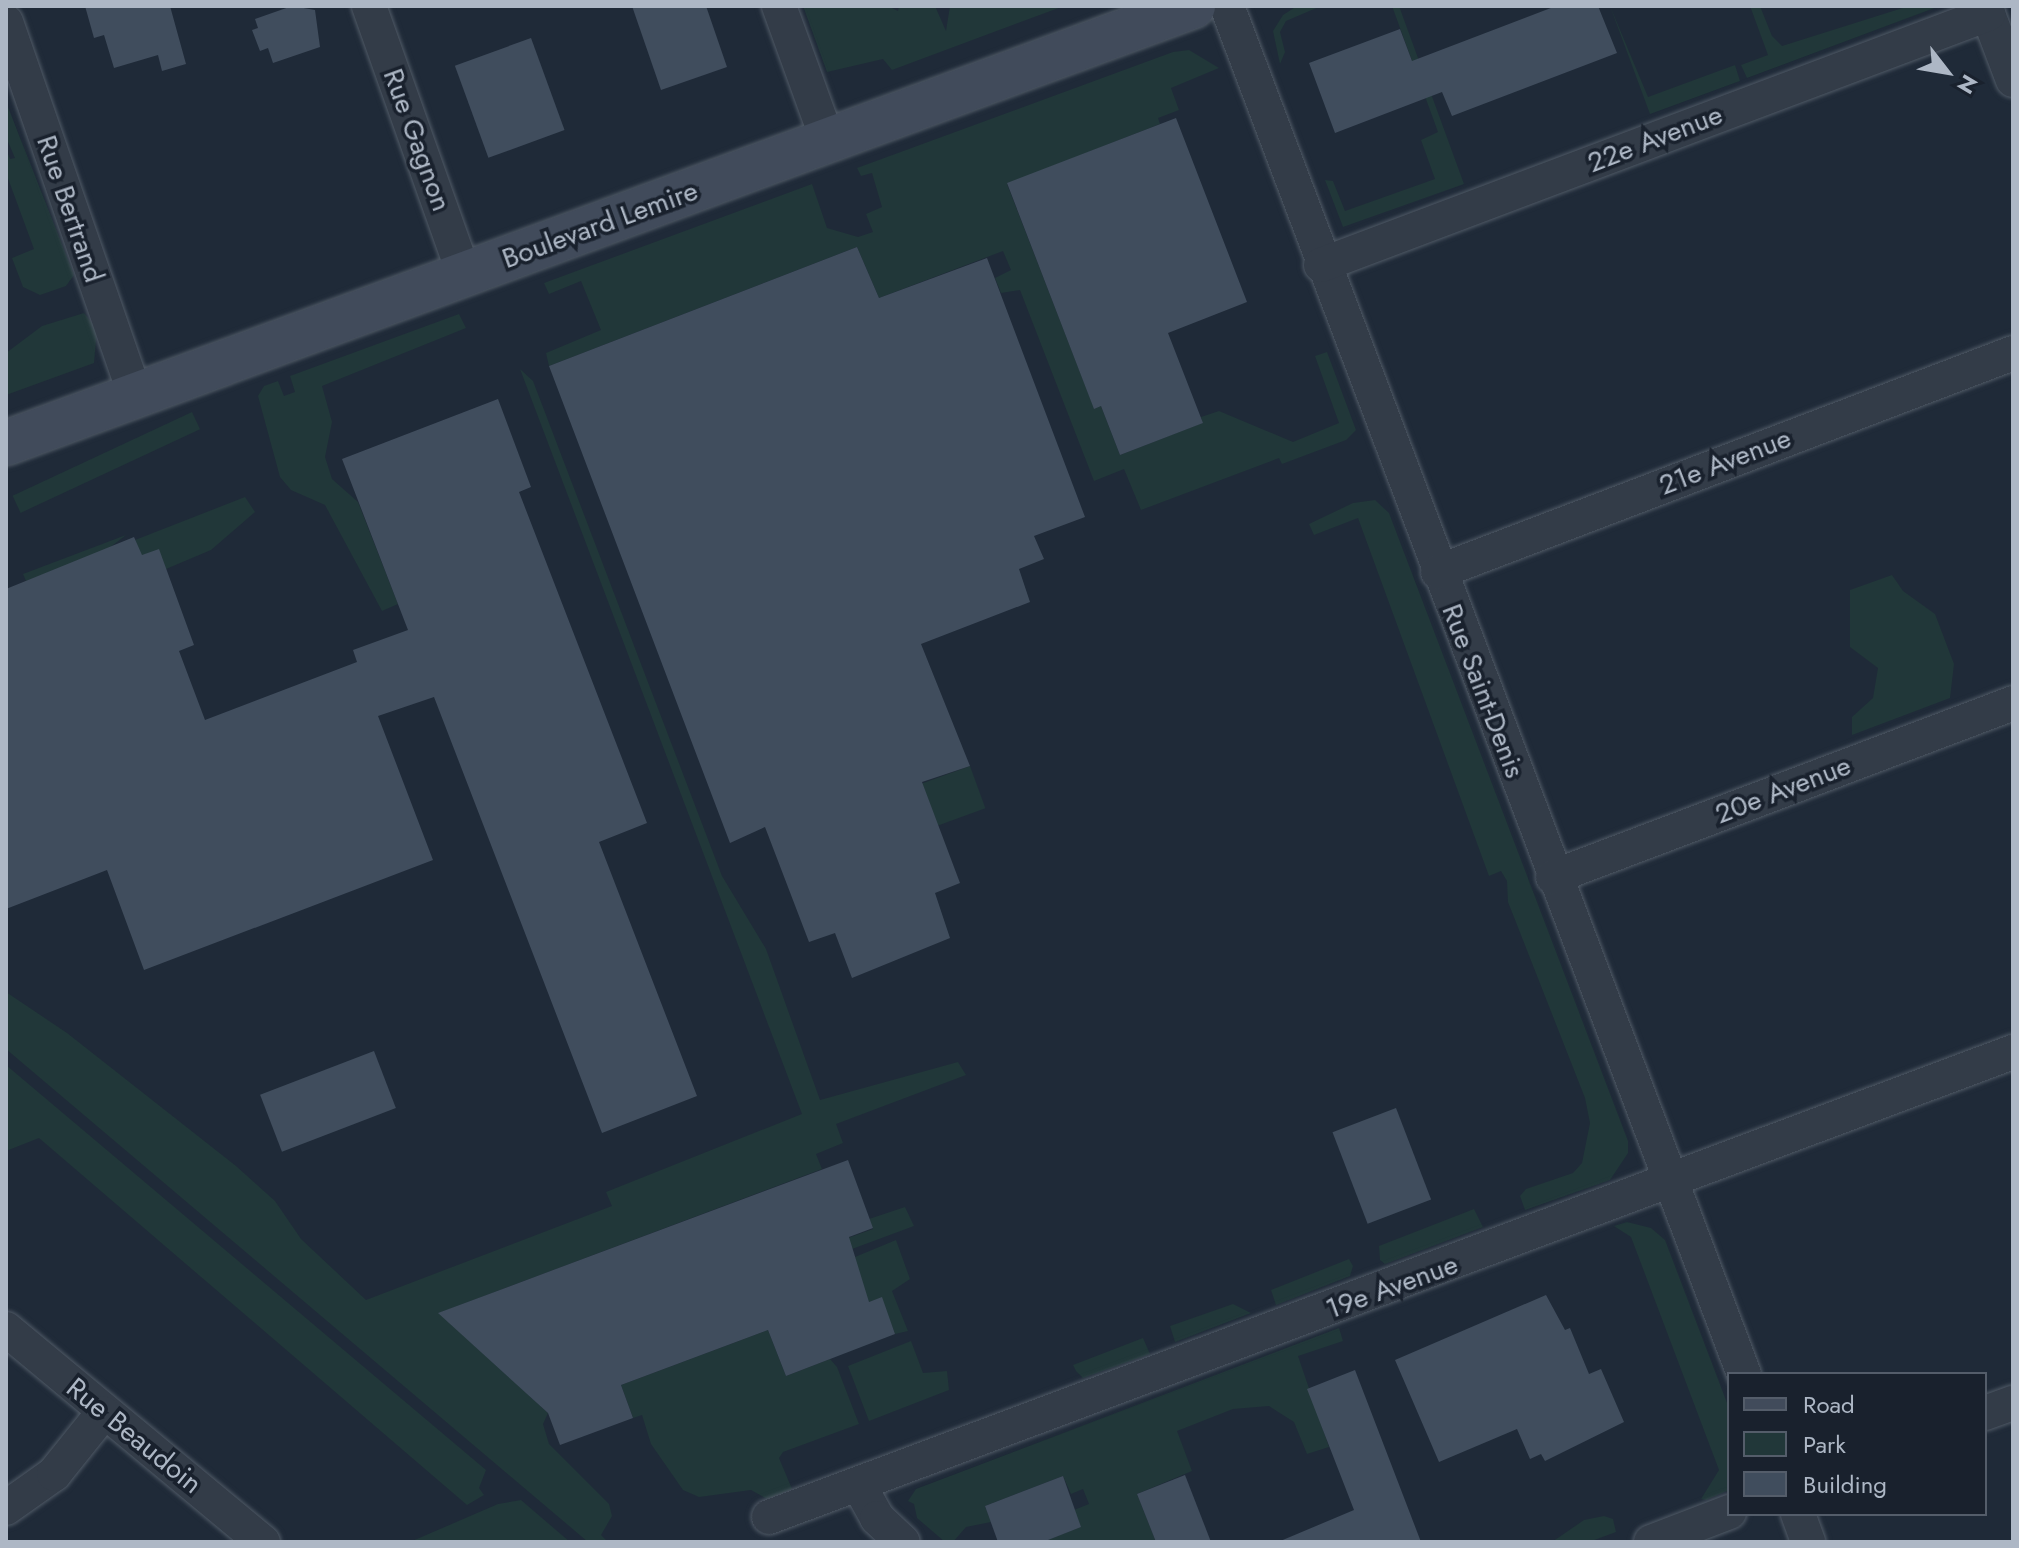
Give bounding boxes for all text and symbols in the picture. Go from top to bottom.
north arrow [1907,32,1987,112]
street label: Rue Gagnon [376,64,458,216]
text: N [1949,69,1986,100]
street label: 22e Avenue [1583,98,1727,180]
street label: Rue Bertrand [29,131,111,287]
street label: Boulevard Lemire [498,174,702,276]
street label: 21e Avenue [1654,421,1796,503]
street label: Rue Saint-Denis [1434,599,1532,783]
street label: 20e Avenue [1710,749,1856,831]
street label: 19e Avenue [1321,1248,1463,1326]
street label: Rue Beaudoin [59,1371,209,1501]
legend [1727,1372,1987,1516]
text: Road [1803,1387,1855,1422]
text: Park [1803,1427,1846,1462]
text: Building [1803,1467,1887,1502]

